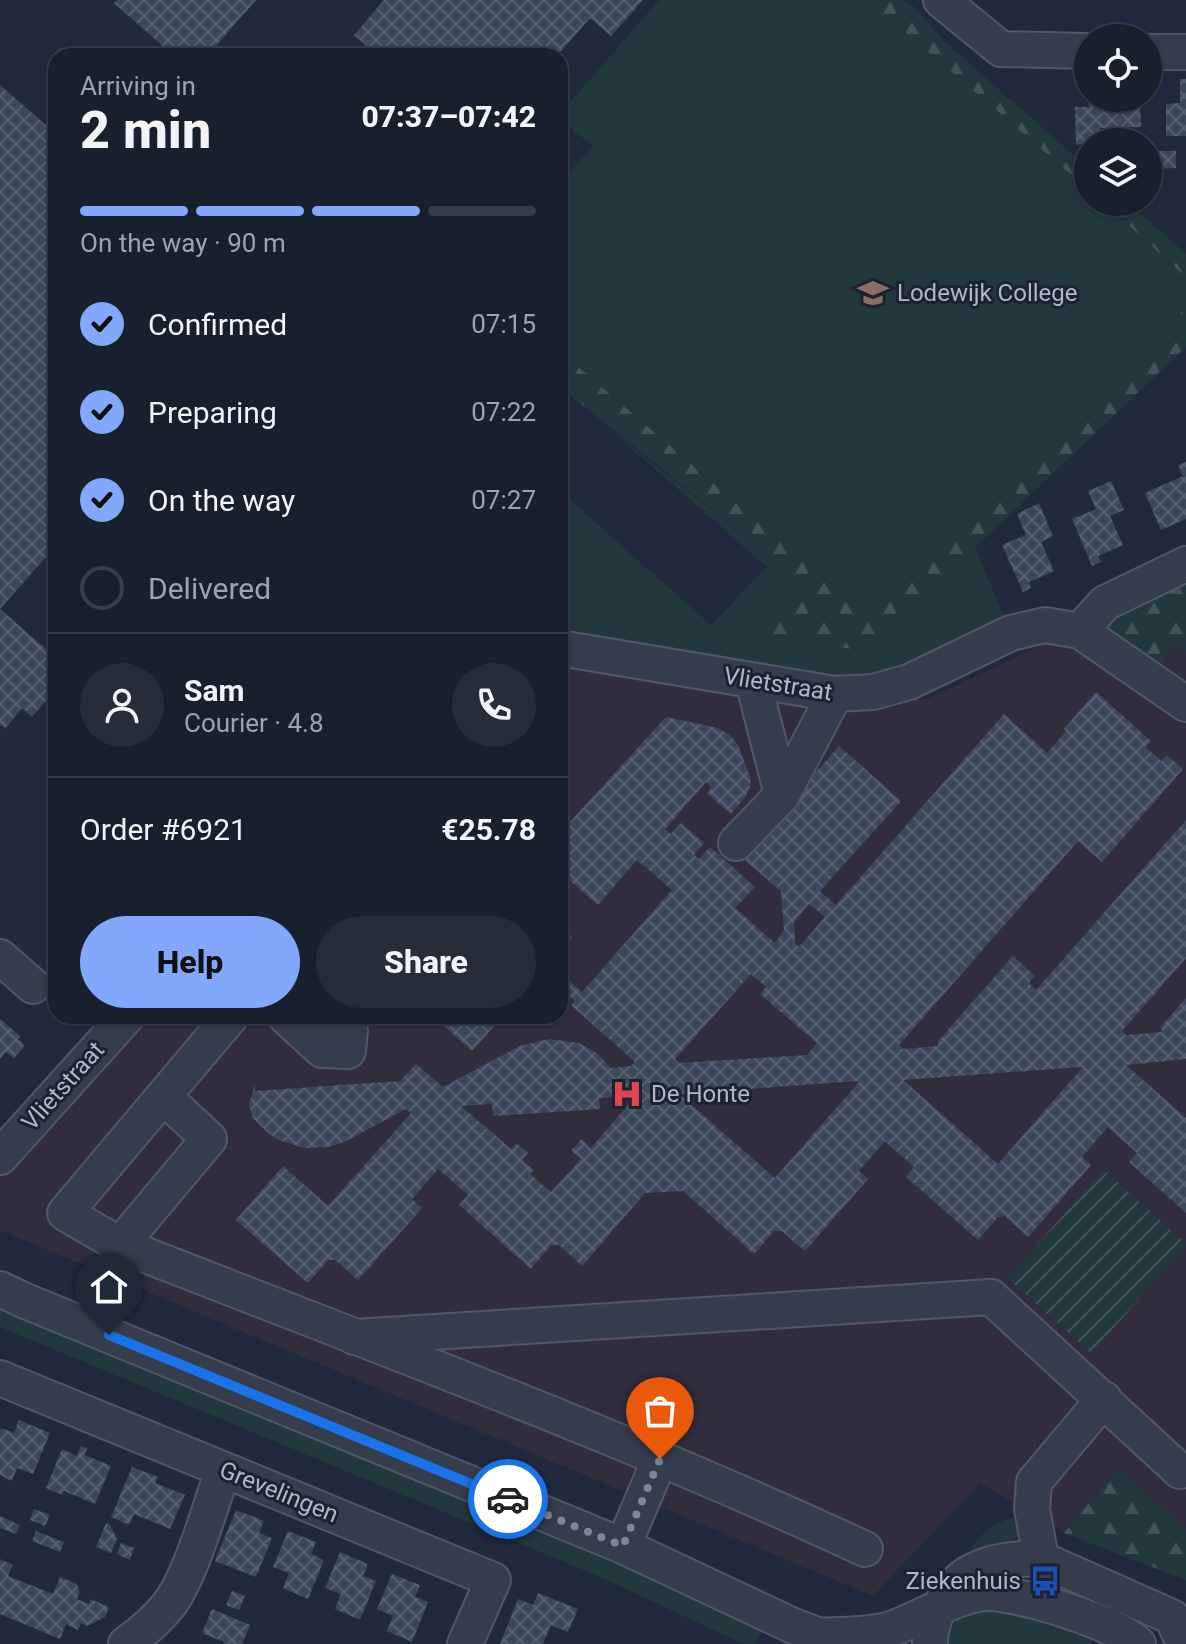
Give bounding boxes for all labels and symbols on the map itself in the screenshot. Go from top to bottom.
school or university icon: Lodewijk College [856,276,890,310]
place label: Lodewijk College [897,279,1078,307]
street label: Vlietstraat [722,662,834,706]
street label: Vlietstraat [16,1036,110,1136]
hospital icon: De Honte [610,1077,644,1111]
place label: De Honte [651,1080,750,1108]
pin [75,1253,143,1335]
pin [626,1377,694,1459]
street label: Grevelingen [216,1456,342,1528]
courier [468,1459,548,1539]
bus stop icon: Ziekenhuis [1028,1564,1062,1598]
place label: Ziekenhuis [905,1567,1021,1595]

